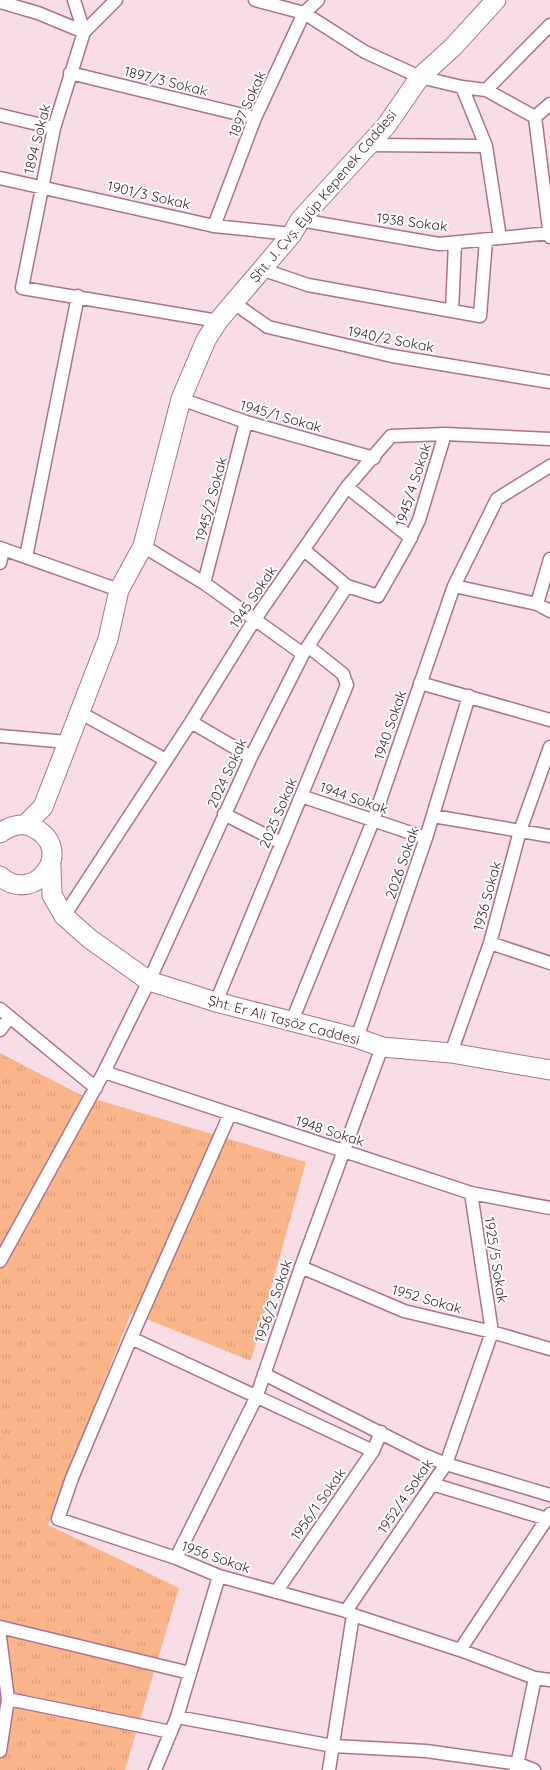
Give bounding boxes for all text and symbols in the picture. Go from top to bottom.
street label: 1897/3 Sokak [122,62,210,100]
street label: 1897 Sokak [224,68,270,140]
street label: 1894 Sokak [20,102,54,176]
street label: Şht. J. Çvş. Eyüp Kepenek Caddesi [246,106,400,286]
street label: 1901/3 Sokak [106,177,192,213]
street label: 1938 Sokak [375,209,449,235]
street label: 1940/2 Sokak [346,322,436,356]
street label: 1945/1 Sokak [238,396,324,436]
street label: 1945/4 Sokak [391,441,435,529]
street label: 1945/2 Sokak [191,455,231,543]
street label: 1945 Sokak [225,562,281,632]
street label: 1940 Sokak [370,688,410,762]
street label: 2024 Sokak [203,735,251,811]
street label: 2025 Sokak [255,775,301,851]
street label: 1944 Sokak [317,778,391,818]
street label: 2026 Sokak [381,825,423,901]
street label: 1936 Sokak [469,859,505,933]
street label: Şht. Er Ali Taşöz Caddesi [206,991,362,1049]
street label: 1948 Sokak [293,1111,367,1151]
street label: 1925/5 Sokak [480,1216,512,1304]
street label: 1956/2 Sokak [250,1257,296,1345]
street label: 1952 Sokak [390,1280,464,1318]
street label: 1952/4 Sokak [373,1455,437,1537]
street label: 1956/1 Sokak [286,1464,350,1544]
street label: 1956 Sokak [179,1537,253,1577]

